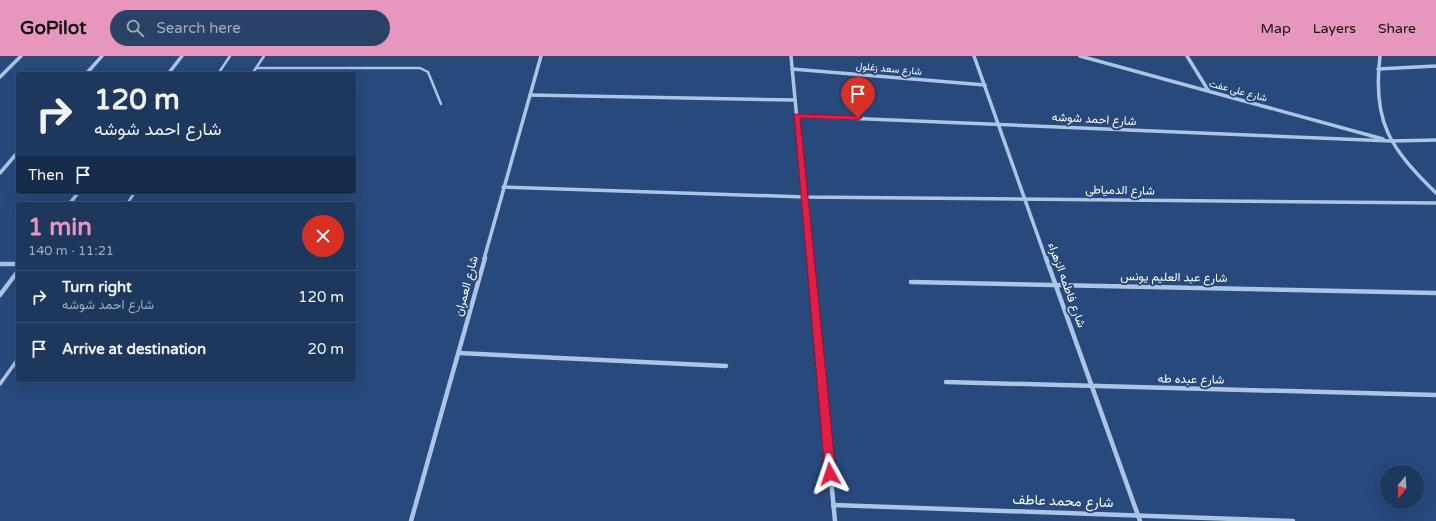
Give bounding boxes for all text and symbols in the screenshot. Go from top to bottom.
search box [110,10,390,46]
text: GoPilot [20,17,86,39]
icon: search [124,17,146,39]
text: Search here [156,19,241,37]
text: Map [1261,20,1291,37]
text: Layers [1313,20,1356,37]
text: Share [1378,20,1416,37]
street label: شارع سعد زغلول [856,60,923,78]
pin [841,77,875,118]
street label: شارع على عفت [1208,77,1268,105]
text: 120 m [94,83,180,117]
icon: arrive [847,83,869,105]
icon: right [28,88,80,140]
street label: شارع احمد شوشه [1051,110,1137,130]
text: شارع احمد شوشه [94,118,221,140]
icon: arrive [72,164,94,186]
text: Then [28,166,64,184]
street label: شارع الدمياطى [1085,182,1155,200]
text: 1 min [28,213,92,242]
button: close [302,215,344,257]
street label: شارع فاطمه الزهراء [1043,240,1089,330]
text: 140 m · 11:21 [28,243,114,259]
street label: شارع العمران [451,254,483,318]
street label: شارع عبد العليم يونس [1120,269,1228,287]
text: Turn right [62,278,132,296]
icon: right [28,286,50,308]
text: 120 m [298,288,344,306]
text: شارع احمد شوشه [62,297,154,313]
icon: arrive [28,338,50,360]
text: Arrive at destination [62,340,206,358]
text: 20 m [307,340,344,358]
street label: شارع عبده طه [1157,371,1225,389]
position arrow [809,453,851,495]
north arrow [1380,465,1424,509]
map controls [1380,465,1424,509]
street label: شارع محمد عاطف [1012,491,1114,513]

